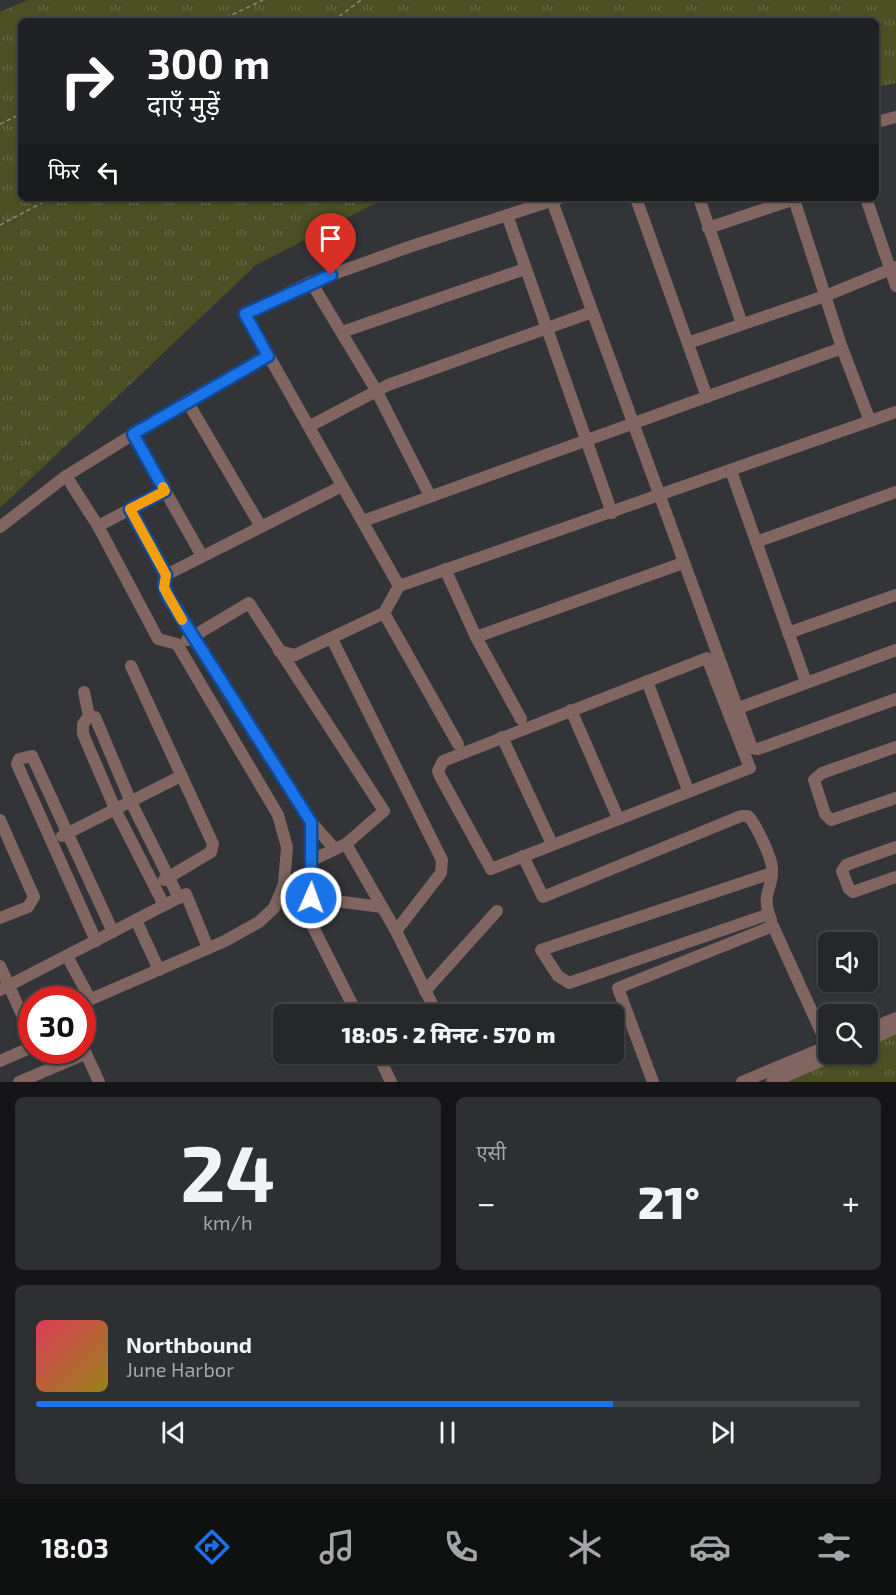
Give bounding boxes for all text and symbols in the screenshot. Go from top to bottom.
text: 300 m [147,37,270,87]
icon: right [48,42,126,120]
text: दाएँ मुड़ें [147,88,220,120]
icon: left [92,156,125,189]
text: फिर [48,157,80,183]
pin [305,213,356,275]
icon: arrive [314,222,347,255]
position arrow [279,866,343,930]
map controls [818,932,878,1064]
button: sound [818,932,878,992]
speed limit sign: 30 [18,986,96,1064]
button: search [818,1004,878,1064]
text: 18:05 · 2 मिनट · 570 m [342,1021,555,1047]
text: 24 [180,1124,275,1218]
text: एसी [477,1140,506,1164]
text: 21° [638,1174,700,1228]
text: − [477,1182,496,1222]
text: + [842,1182,860,1222]
text: km/h [203,1210,253,1234]
text: Northbound [126,1331,252,1357]
text: June Harbor [126,1357,234,1381]
icon: previous [157,1416,190,1449]
icon: pause [431,1416,464,1449]
icon: next [706,1416,739,1449]
icon: directions [191,1526,233,1568]
icon: music [316,1526,358,1568]
icon: phone [440,1526,482,1568]
icon: climate [564,1526,606,1568]
icon: car [689,1526,731,1568]
icon: filters [813,1526,855,1568]
text: 18:03 [41,1531,109,1563]

